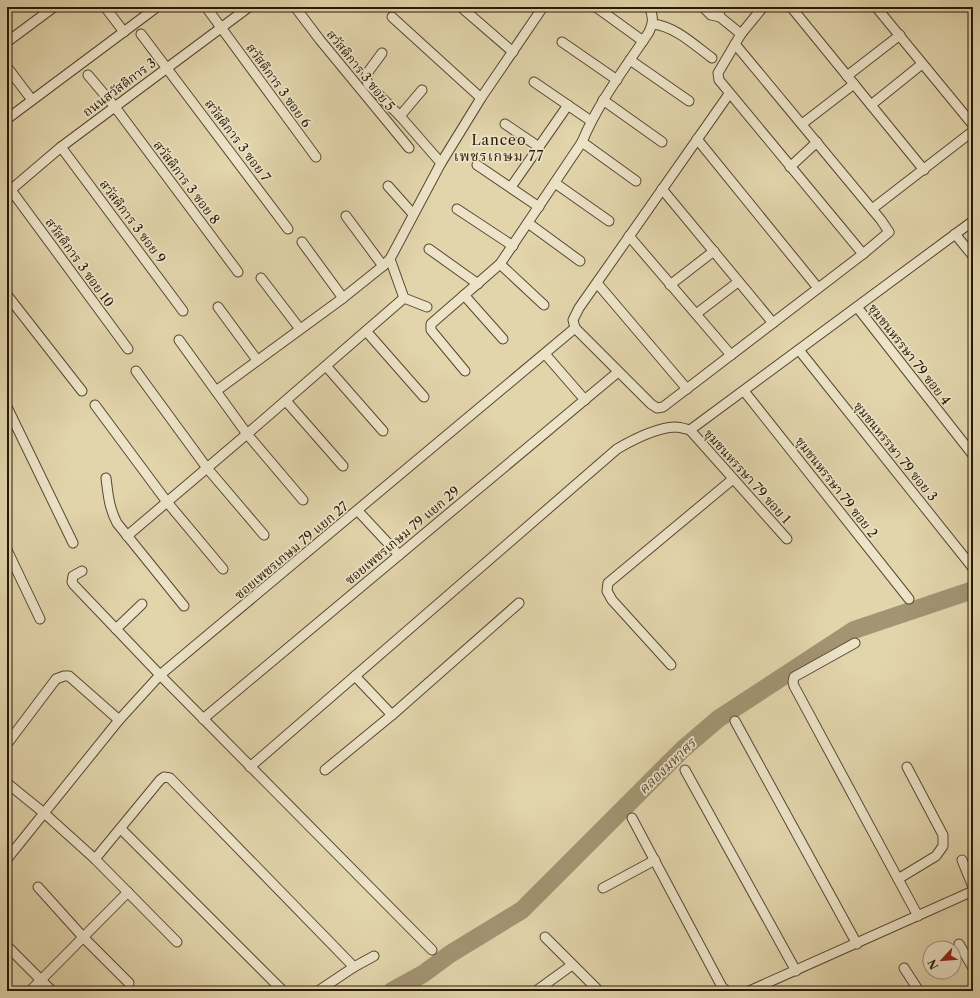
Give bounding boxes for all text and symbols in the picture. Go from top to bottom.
street label: สวัสดิการ 3 ซอย 5 [323,26,399,114]
street label: สวัสดิการ 3 ซอย 6 [243,40,315,131]
street label: ถนนสวัสดิการ 3 [79,54,159,120]
street label: สวัสดิการ 3 ซอย 7 [202,96,275,185]
district label: Lanceo เพชรเกษม 77 [454,131,544,165]
street label: สวัสดิการ 3 ซอย 8 [150,137,224,227]
street label: สวัสดิการ 3 ซอย 9 [96,176,170,266]
street label: สวัสดิการ 3 ซอย 10 [42,214,118,310]
street label: ชุมชนหรรษา 79 ซอย 4 [865,300,954,408]
street label: ชุมชนหรรษา 79 ซอย 3 [850,398,941,505]
street label: ชุมชนหรรษา 79 ซอย 1 [701,425,795,528]
street label: ชุมชนหรรษา 79 ซอย 2 [792,433,881,541]
street label: ซอยเพชรเกษม 79 แยก 29 [341,482,463,588]
street label: ซอยเพชรเกษม 79 แยก 27 [231,497,351,602]
water label: คลองมหาศร [634,733,701,798]
north arrow [922,940,962,980]
text: N [924,957,941,972]

